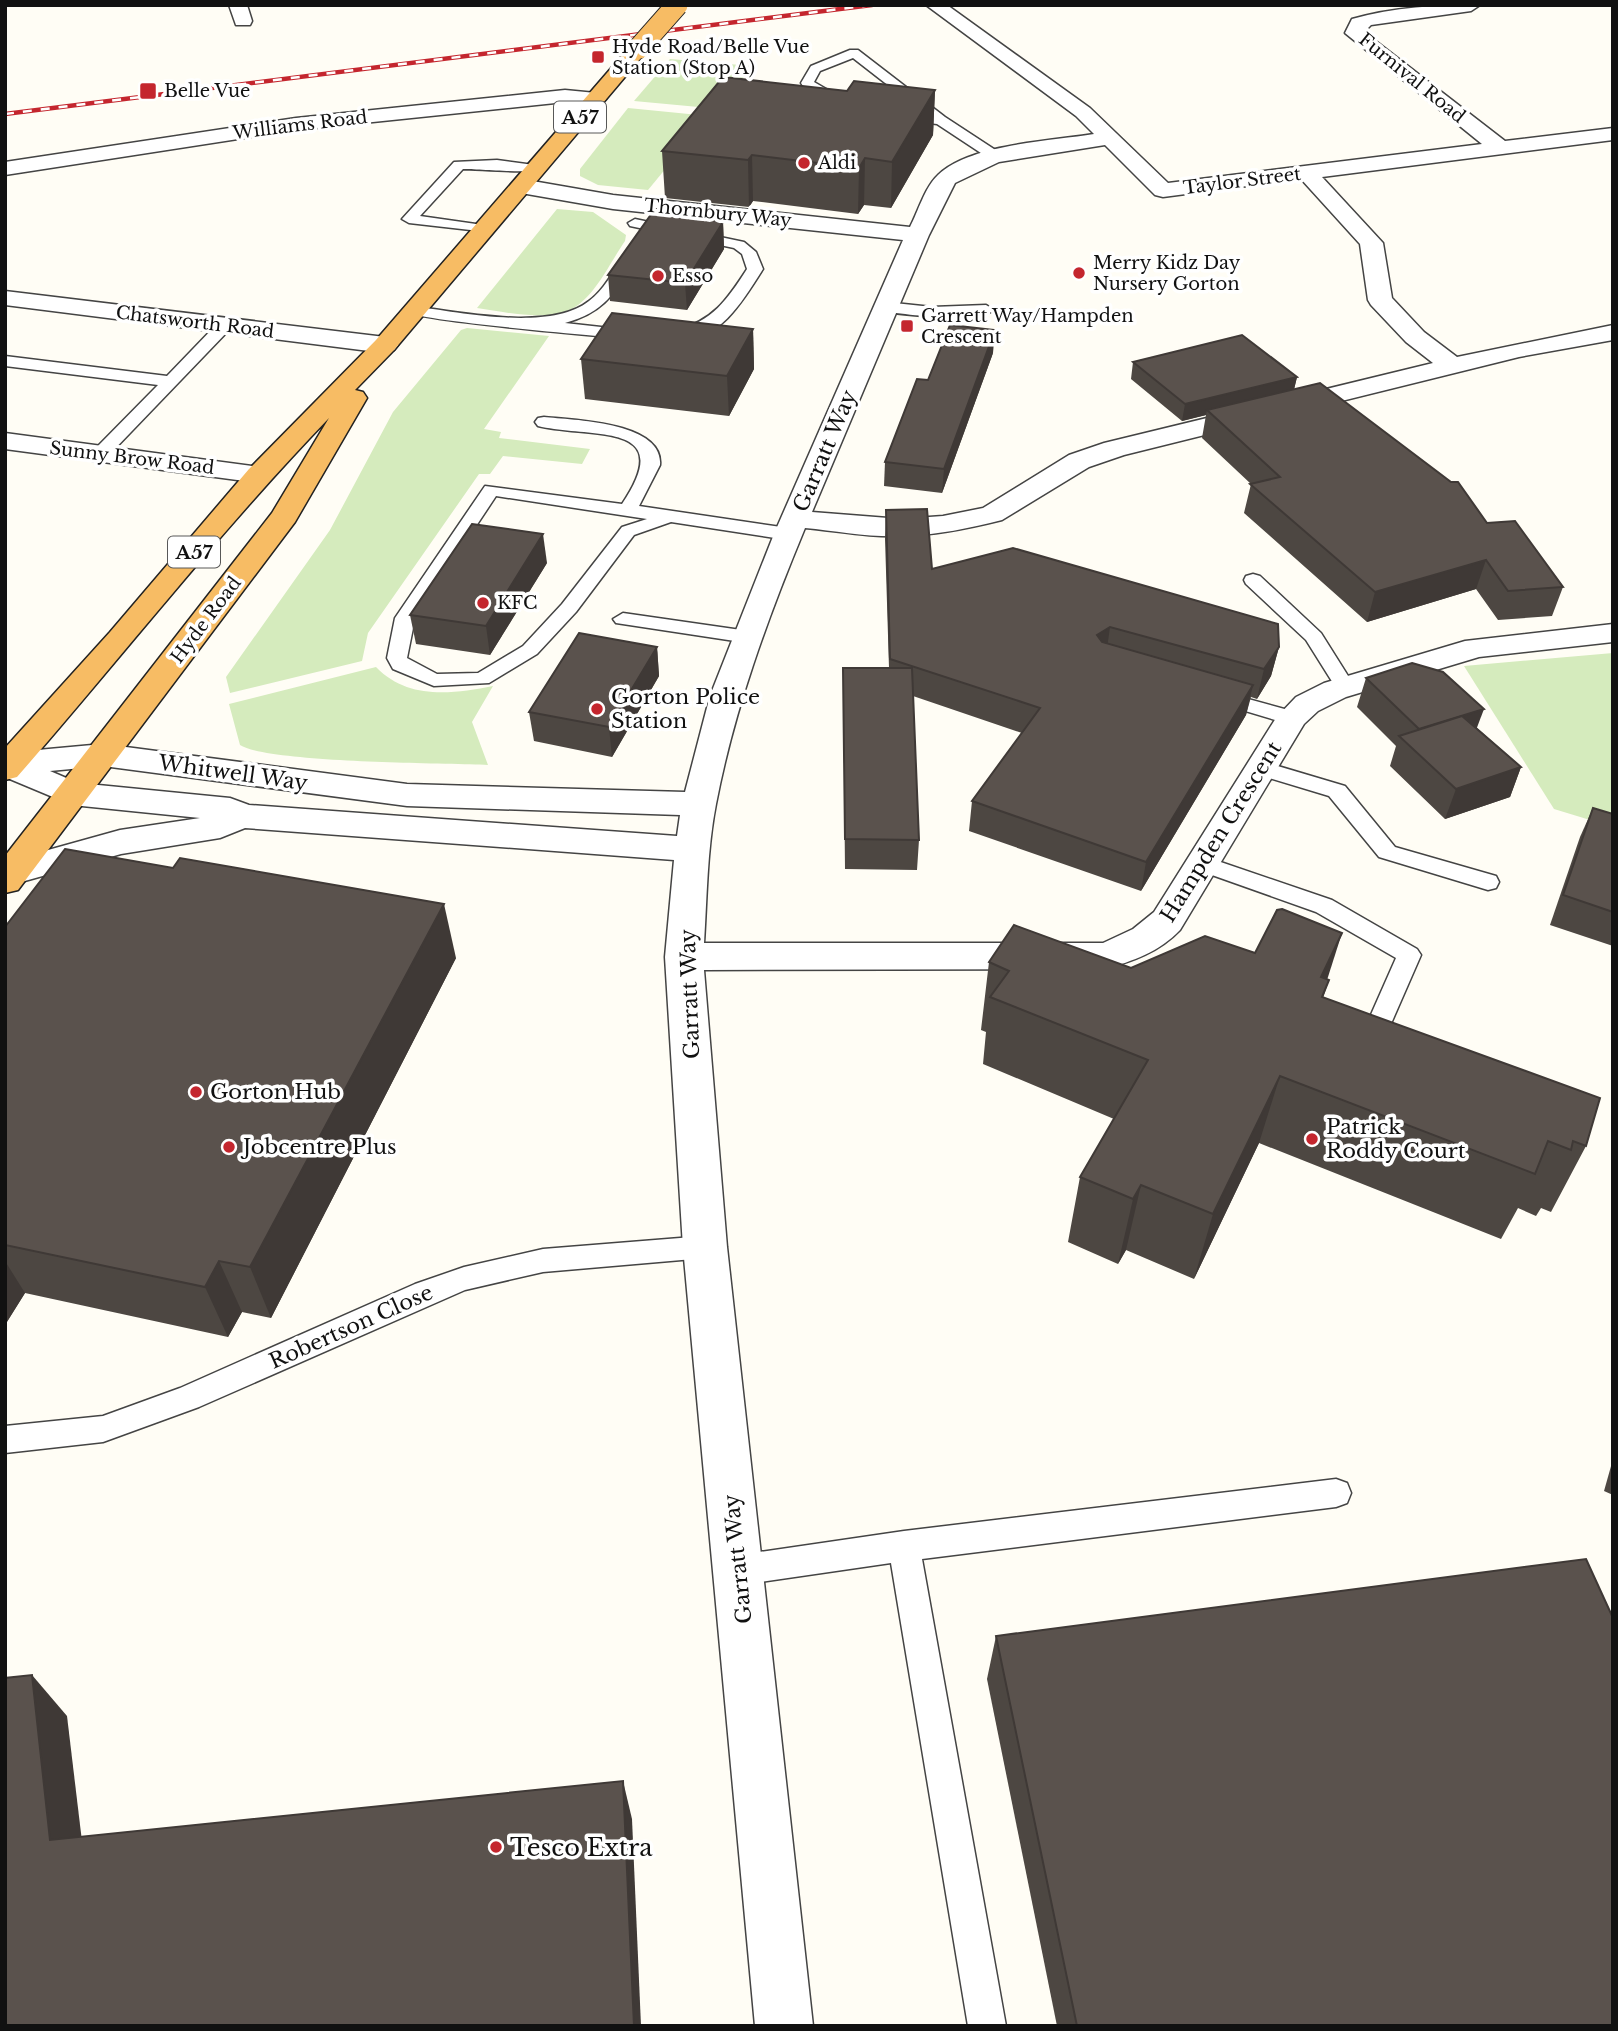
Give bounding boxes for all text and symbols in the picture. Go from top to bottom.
street label: Furnival Road [1354,28,1470,128]
place label: Hyde Road/Belle Vue Station (Stop A) [612,36,809,79]
marker: Hyde Road/Belle Vue Station (Stop A) [590,49,606,65]
place label: Belle Vue [164,80,250,102]
marker: Belle Vue [138,81,158,101]
road number: A57 [554,102,606,132]
street label: Williams Road [230,106,369,144]
place label: Aldi [817,152,856,174]
marker: Aldi [796,155,812,171]
street label: Taylor Street [1182,163,1302,199]
street label: Thornbury Way [643,194,793,232]
place label: Merry Kidz Day Nursery Gorton [1093,252,1241,295]
place label: Esso [672,265,713,287]
marker: Merry Kidz Day Nursery Gorton [1071,265,1087,281]
marker: Esso [650,268,666,284]
street label: Chatsworth Road [115,301,275,343]
place label: Garrett Way/Hampden Crescent [921,305,1134,348]
marker: Garrett Way/Hampden Crescent [899,318,915,334]
street label: Garratt Way [788,386,863,516]
street label: Sunny Brow Road [48,437,216,479]
road number: A57 [168,537,220,568]
street label: Hyde Road [166,572,246,668]
place label: KFC [497,592,538,614]
marker: KFC [475,595,491,611]
place label: Gorton Police Station [611,684,760,734]
marker: Gorton Police Station [589,701,605,717]
street label: Hampden Crescent [1155,737,1287,927]
street label: Whitwell Way [156,750,310,796]
street label: Garratt Way [675,928,705,1059]
place label: Gorton Hub [210,1079,341,1105]
marker: Gorton Hub [188,1084,204,1100]
place label: Patrick Roddy Court [1326,1114,1466,1164]
marker: Patrick Roddy Court [1304,1131,1320,1147]
place label: Jobcentre Plus [240,1134,397,1160]
marker: Jobcentre Plus [221,1139,237,1155]
street label: Robertson Close [265,1279,437,1375]
street label: Garratt Way [718,1492,758,1625]
place label: Tesco Extra [510,1833,653,1862]
marker: Tesco Extra [488,1839,504,1855]

